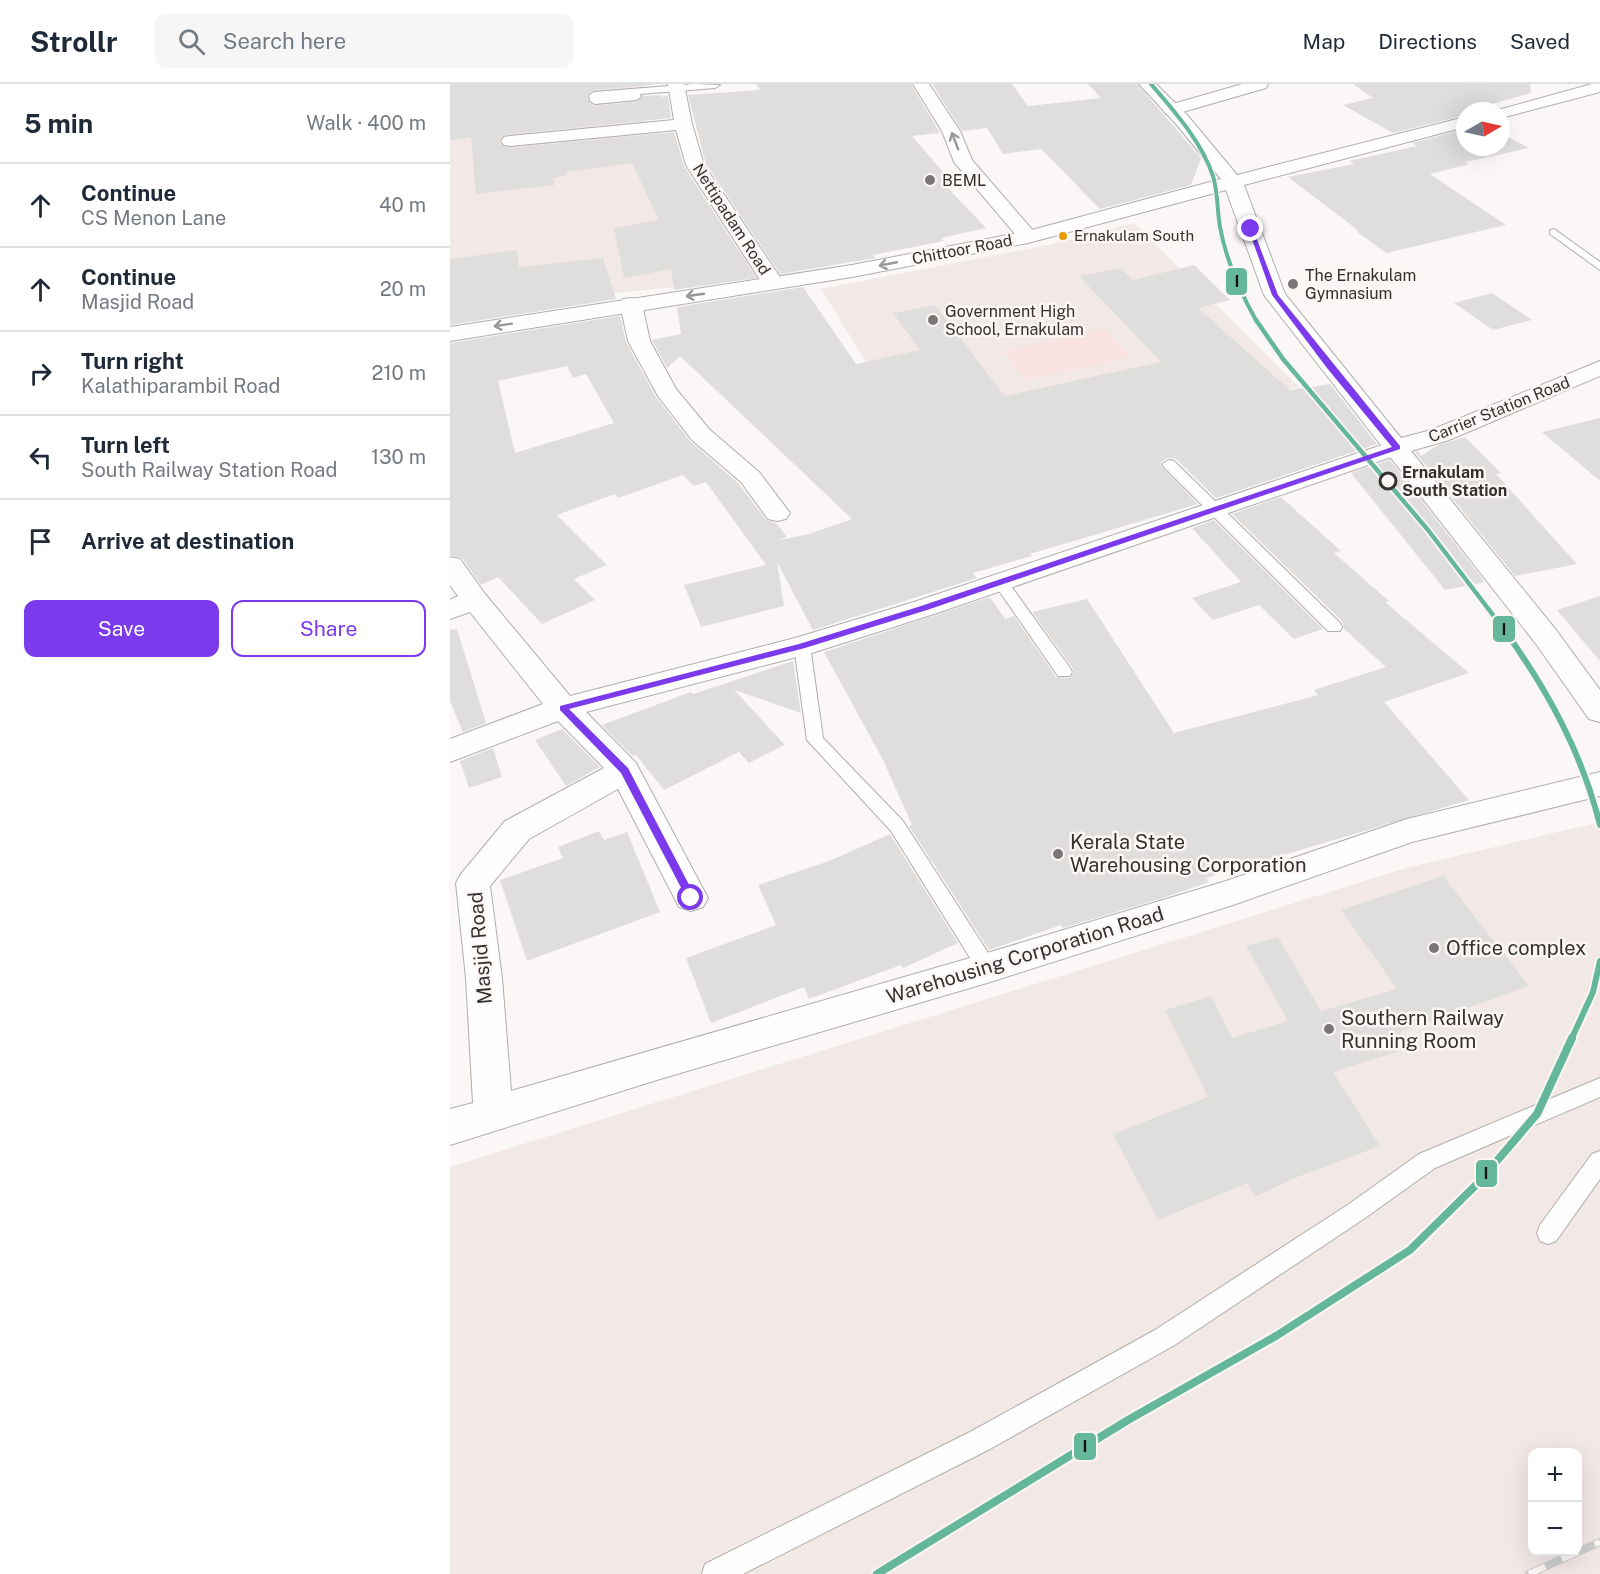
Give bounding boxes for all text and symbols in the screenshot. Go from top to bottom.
search box [154,14,574,68]
text: Strollr [30,25,118,58]
icon: search [175,25,208,58]
text: Search here [223,28,346,54]
text: Map [1303,29,1345,54]
text: Directions [1378,29,1477,54]
text: Saved [1510,29,1570,54]
north arrow [1456,102,1510,156]
text: 5 min [24,108,93,139]
text: Walk · 400 m [306,111,426,135]
one-way arrow [948,132,959,151]
street label: Nettipadam Road [689,160,775,278]
place label: BEML [942,171,986,190]
marker: BEML [923,173,937,187]
text: Continue [81,180,176,206]
icon: ahead [24,189,57,222]
text: 40 m [379,193,426,217]
text: CS Menon Lane [81,206,226,230]
route end [1237,215,1263,241]
place label: Ernakulam South [1074,227,1194,244]
street label: Chittoor Road [910,230,1014,269]
marker: Ernakulam South [1057,230,1069,242]
one-way arrow [878,259,898,270]
text: Continue [81,264,176,290]
place label: The Ernakulam Gymnasium [1305,266,1416,303]
line badge: I [1225,267,1248,296]
text: I [1235,272,1239,291]
icon: ahead [24,273,57,306]
text: 20 m [380,277,426,301]
marker: The Ernakulam Gymnasium [1286,277,1300,291]
one-way arrow [686,289,706,300]
text: Masjid Road [81,290,194,314]
place label: Government High School, Ernakulam [945,302,1084,339]
marker: Government High School, Ernakulam [926,313,940,327]
one-way arrow [493,320,513,331]
text: Turn right [81,348,184,374]
icon: right [24,357,57,390]
text: 210 m [372,361,426,385]
street label: Carrier Station Road [1426,372,1573,447]
text: Kalathiparambil Road [81,374,280,398]
text: Turn left [81,432,170,458]
icon: left [24,441,57,474]
text: 130 m [371,445,426,469]
text: South Railway Station Road [81,458,337,482]
place label: Ernakulam South Station [1402,463,1507,500]
marker: Ernakulam South Station [1379,472,1397,490]
icon: arrive [24,525,57,558]
text: Arrive at destination [81,528,294,554]
button: Save [24,600,219,657]
button: Share [231,600,426,657]
line badge: I [1492,615,1516,643]
text: I [1502,620,1506,639]
place label: Kerala State Warehousing Corporation [1070,830,1306,877]
marker: Kerala State Warehousing Corporation [1051,847,1065,861]
route start [677,884,703,910]
street label: Masjid Road [463,891,497,1005]
street label: Warehousing Corporation Road [883,901,1167,1009]
place label: Office complex [1446,936,1586,960]
marker: Office complex [1427,941,1441,955]
place label: Southern Railway Running Room [1341,1006,1504,1053]
marker: Southern Railway Running Room [1322,1022,1336,1036]
line badge: I [1475,1159,1498,1188]
text: I [1484,1164,1488,1183]
line badge: I [1073,1432,1097,1461]
text: I [1083,1437,1087,1456]
map controls [1528,1448,1582,1556]
button: + [1528,1448,1582,1502]
button: − [1528,1502,1582,1556]

